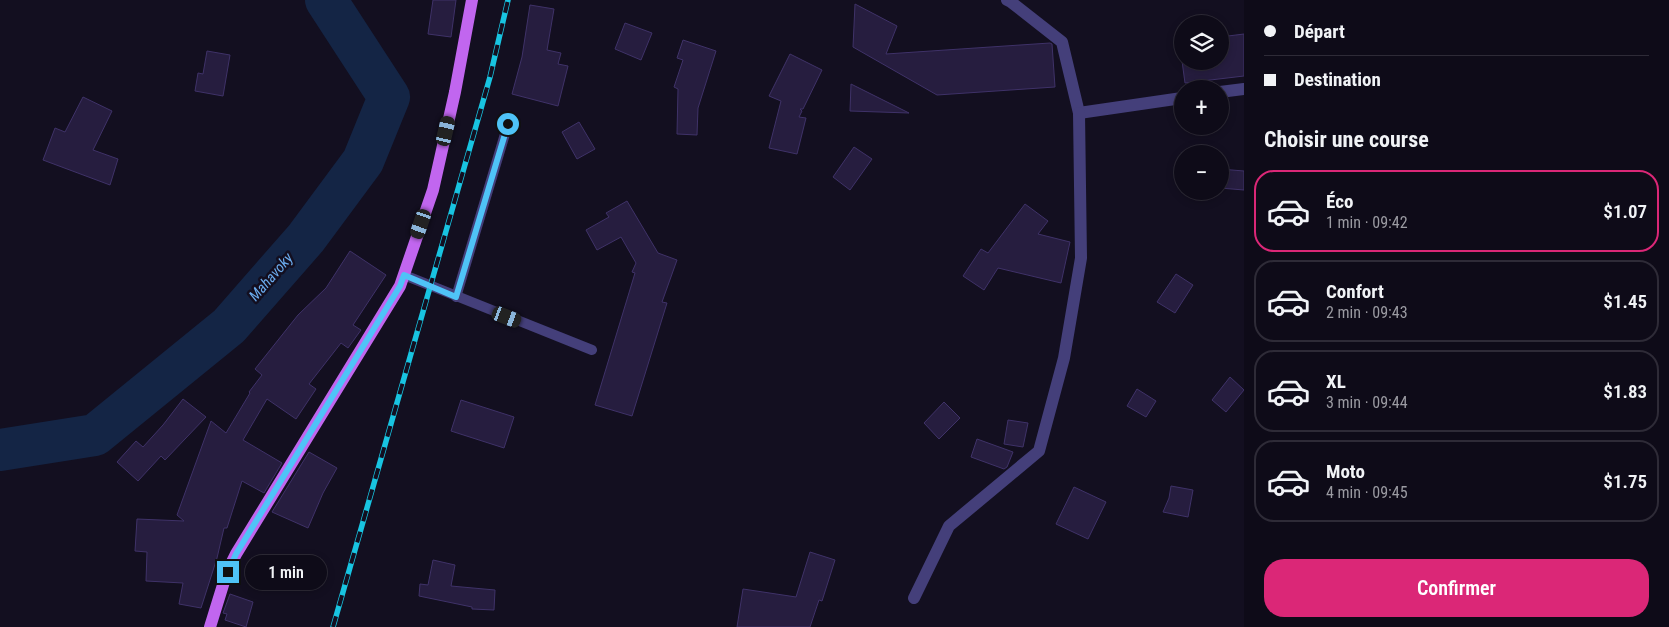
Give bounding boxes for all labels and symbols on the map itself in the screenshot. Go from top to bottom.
route start [497,113,519,135]
car [435,115,456,147]
car [409,207,432,241]
water label: Mahavoky [245,249,297,305]
car [490,305,523,329]
callout: 1 min [246,554,328,590]
route end [217,561,239,583]

